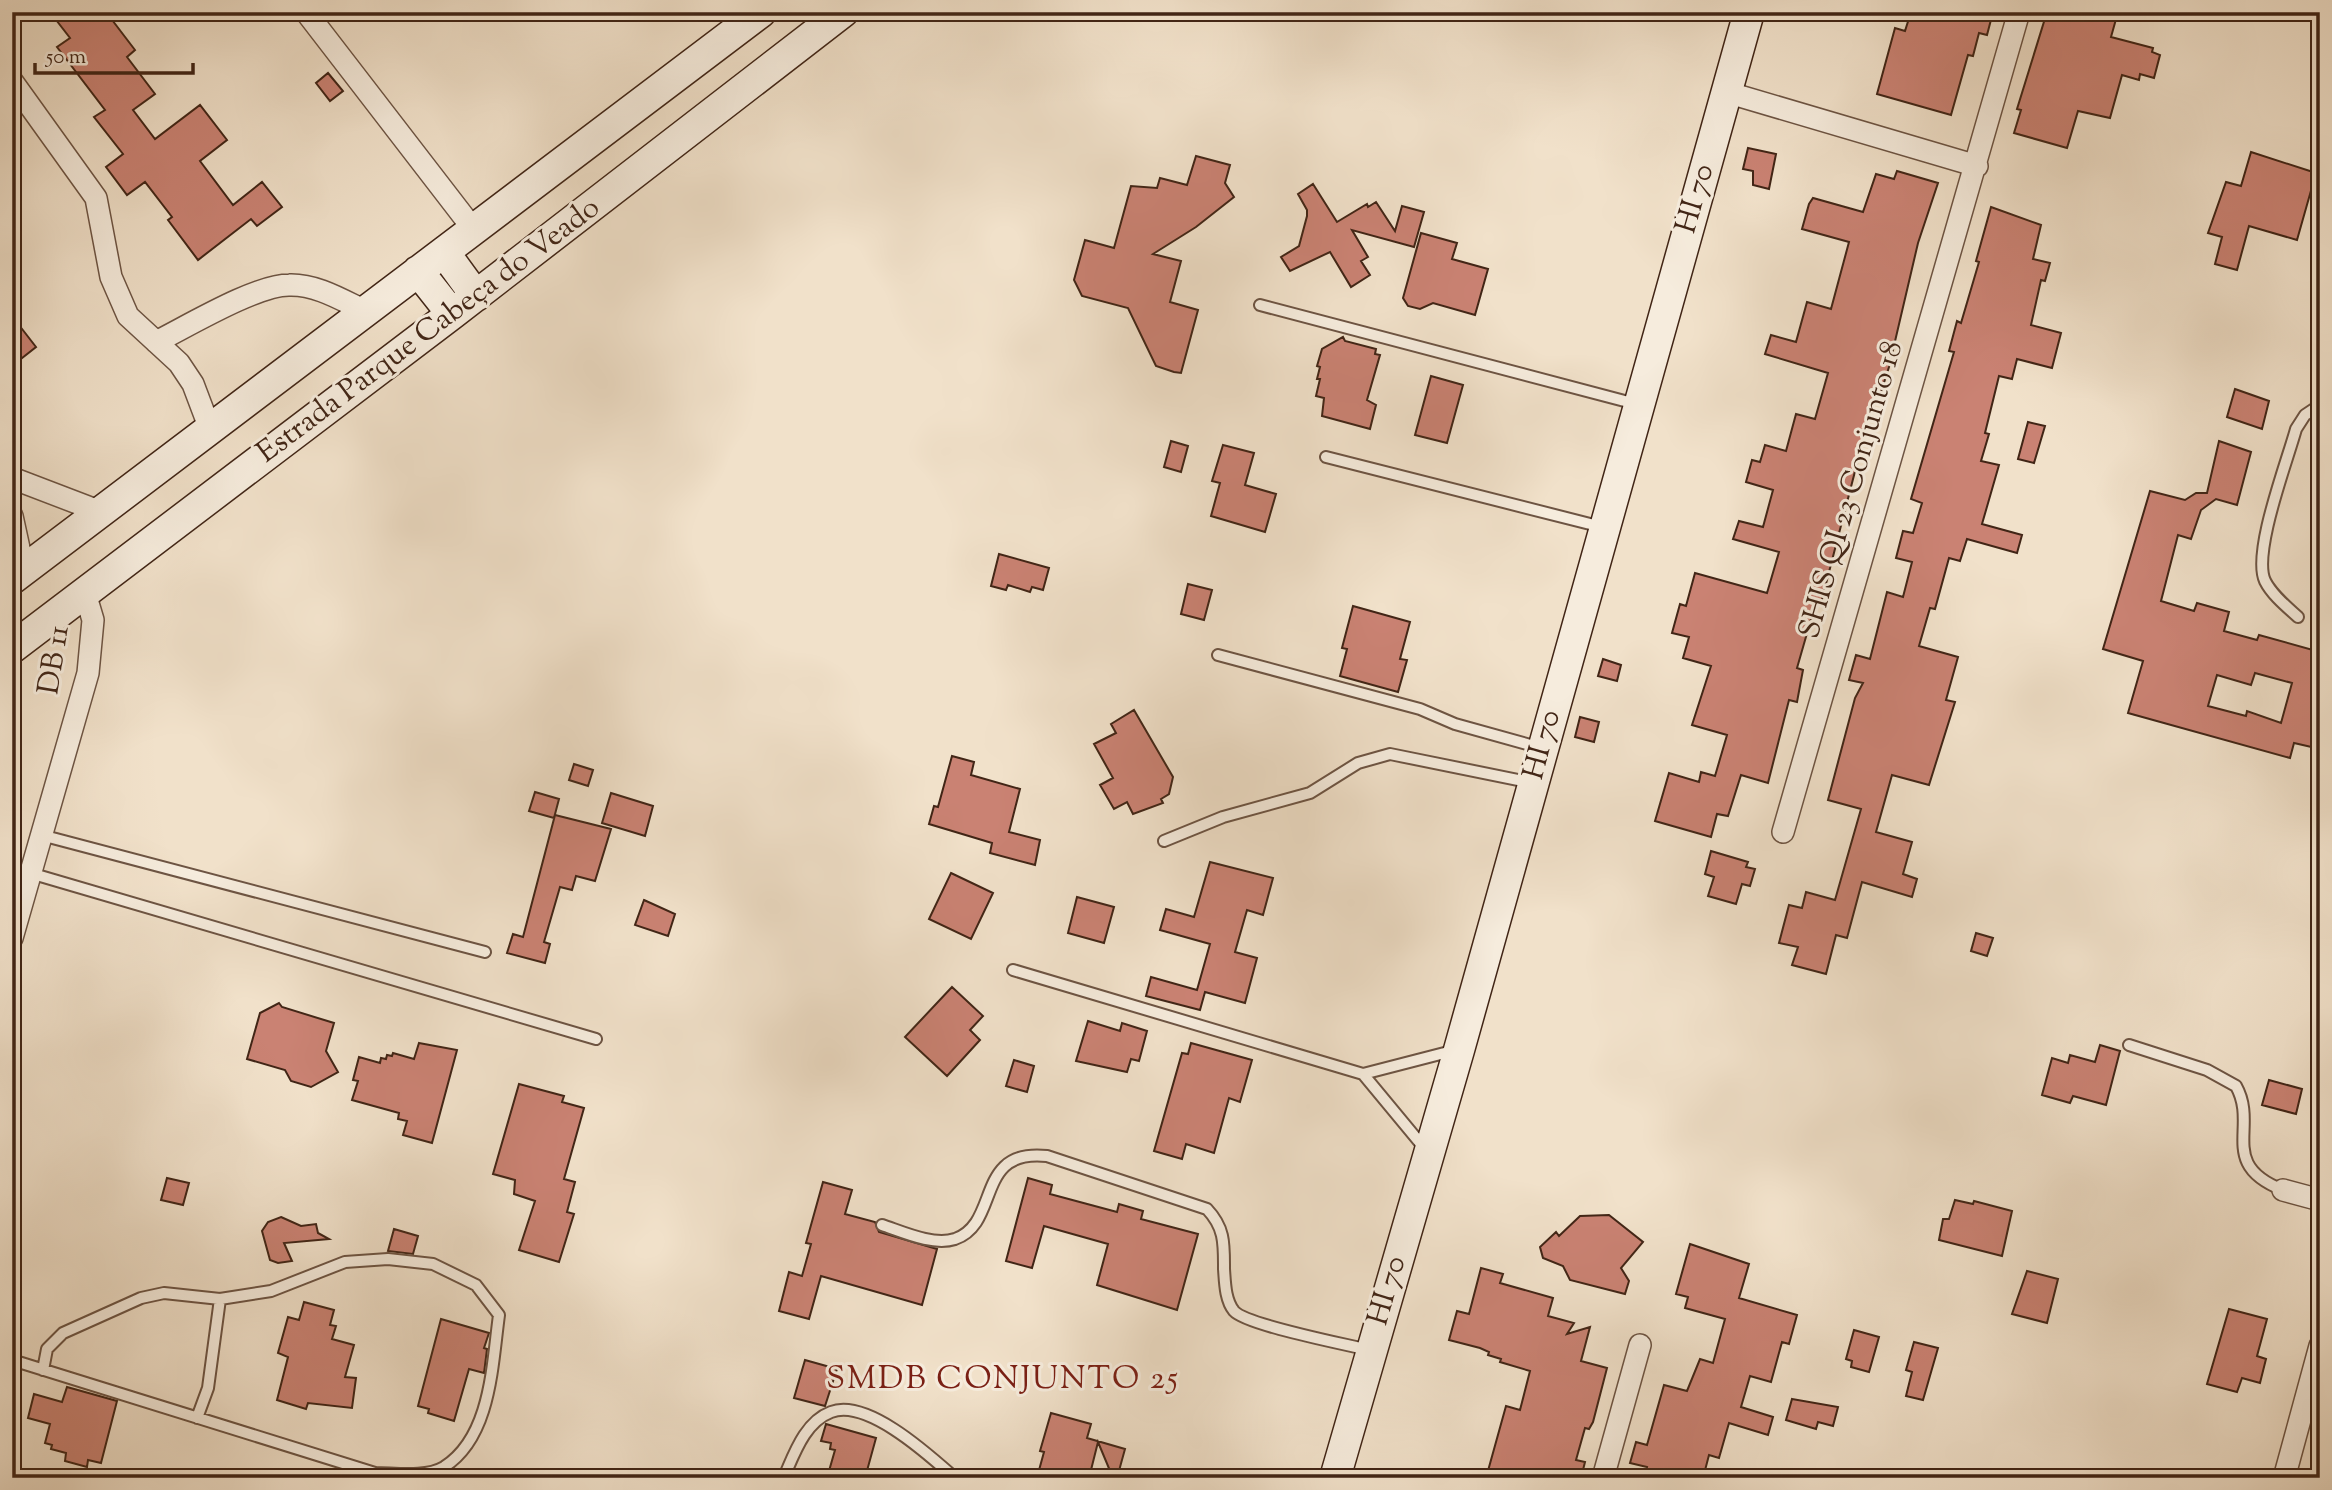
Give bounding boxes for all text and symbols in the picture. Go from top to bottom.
scale bar [35,32,192,76]
text: 50 m [45,43,86,73]
street label: HI 70 [1666,159,1726,239]
street label: Estrada Parque Cabeça do Veado [248,187,610,475]
street label: SHIS QI 23 Conjunto 18 [1789,336,1915,644]
street label: DB 11 [28,622,82,698]
street label: HI 70 [1513,705,1573,785]
street label: HI 70 [1358,1251,1418,1331]
district label: SMDB CONJUNTO 25 [826,1357,1180,1403]

